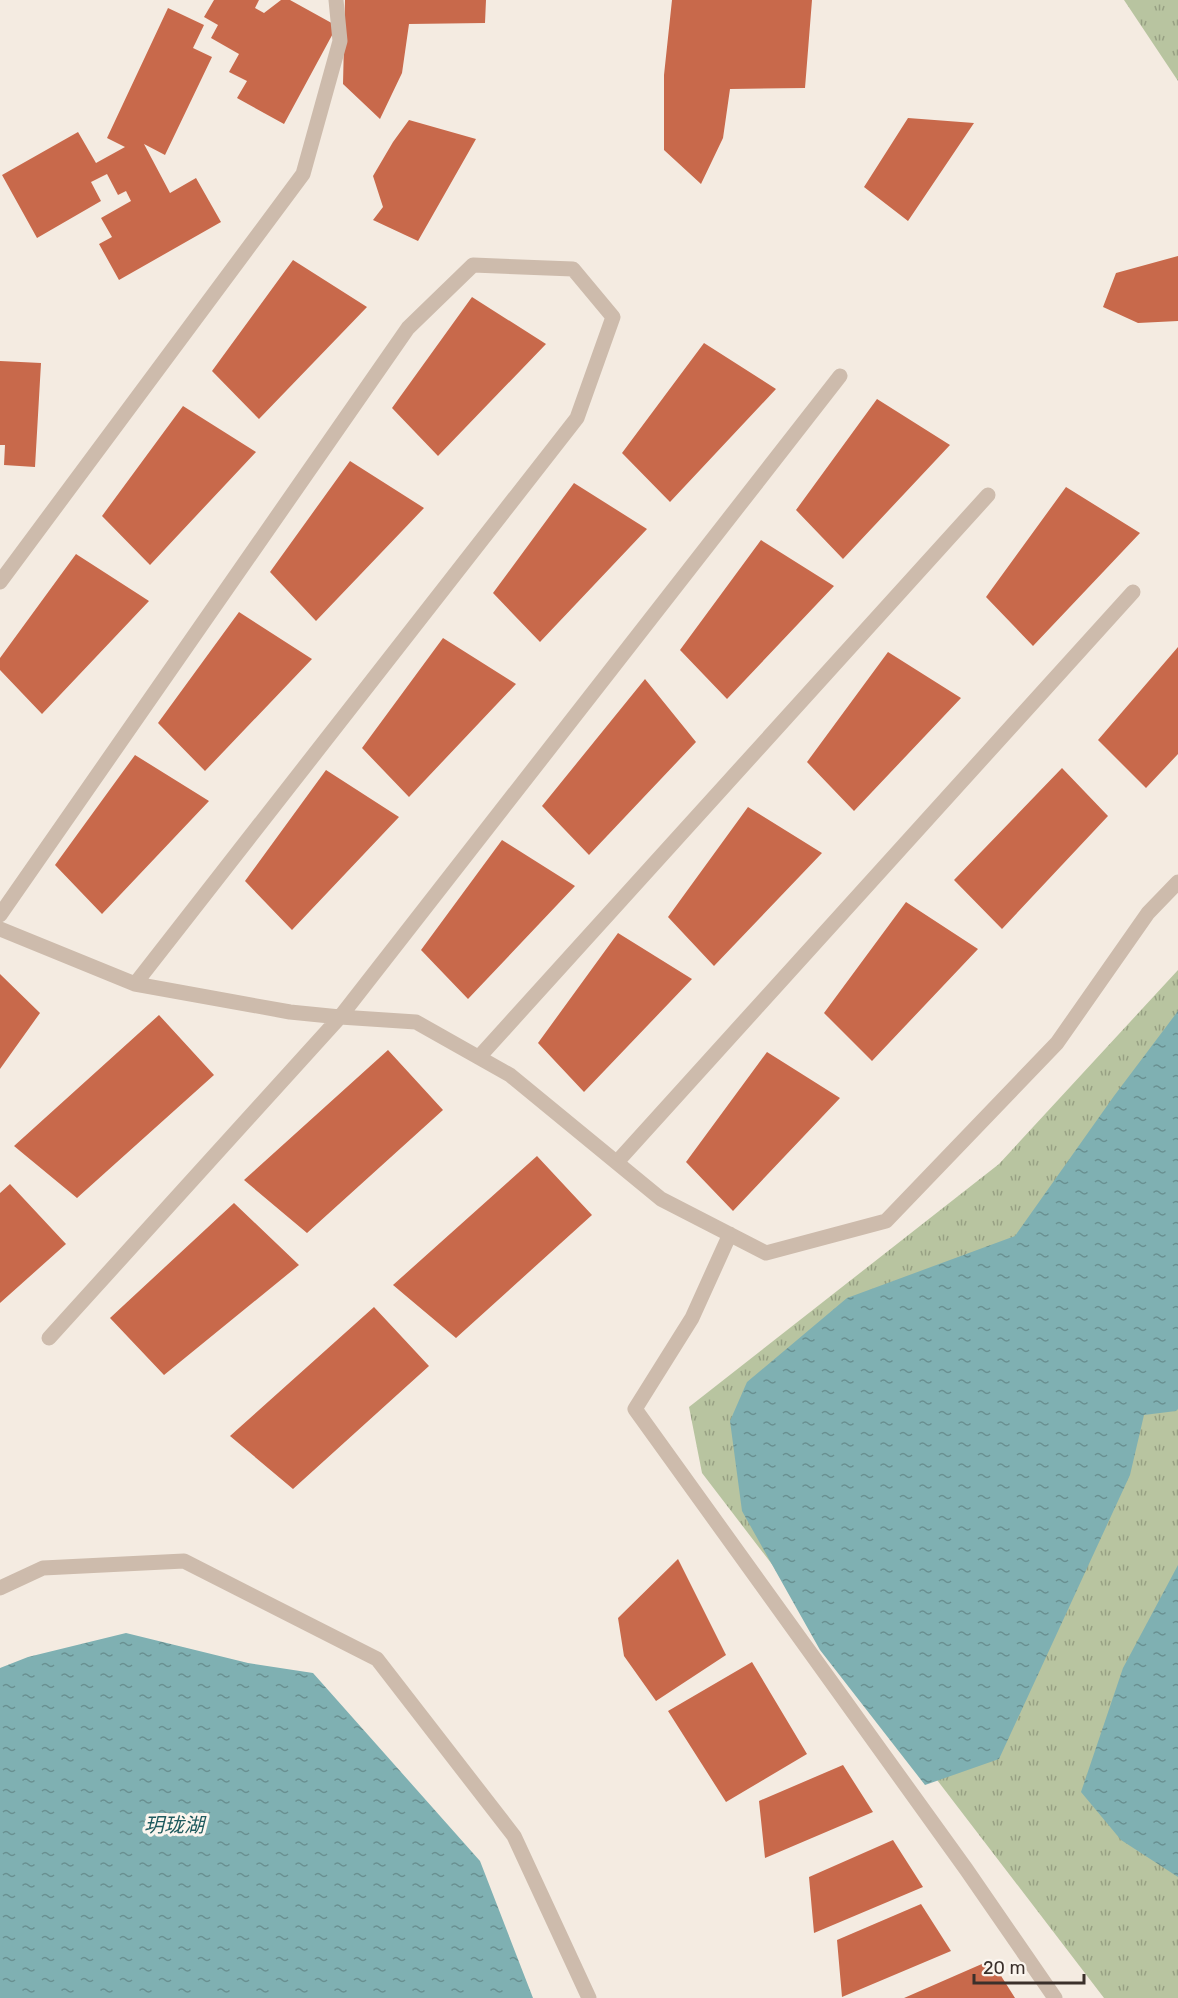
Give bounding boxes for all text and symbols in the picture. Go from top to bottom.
water label: 玥珑湖 [144,1813,207,1837]
scale bar [974,1947,1084,1985]
text: 20 m [983,1957,1025,1979]

